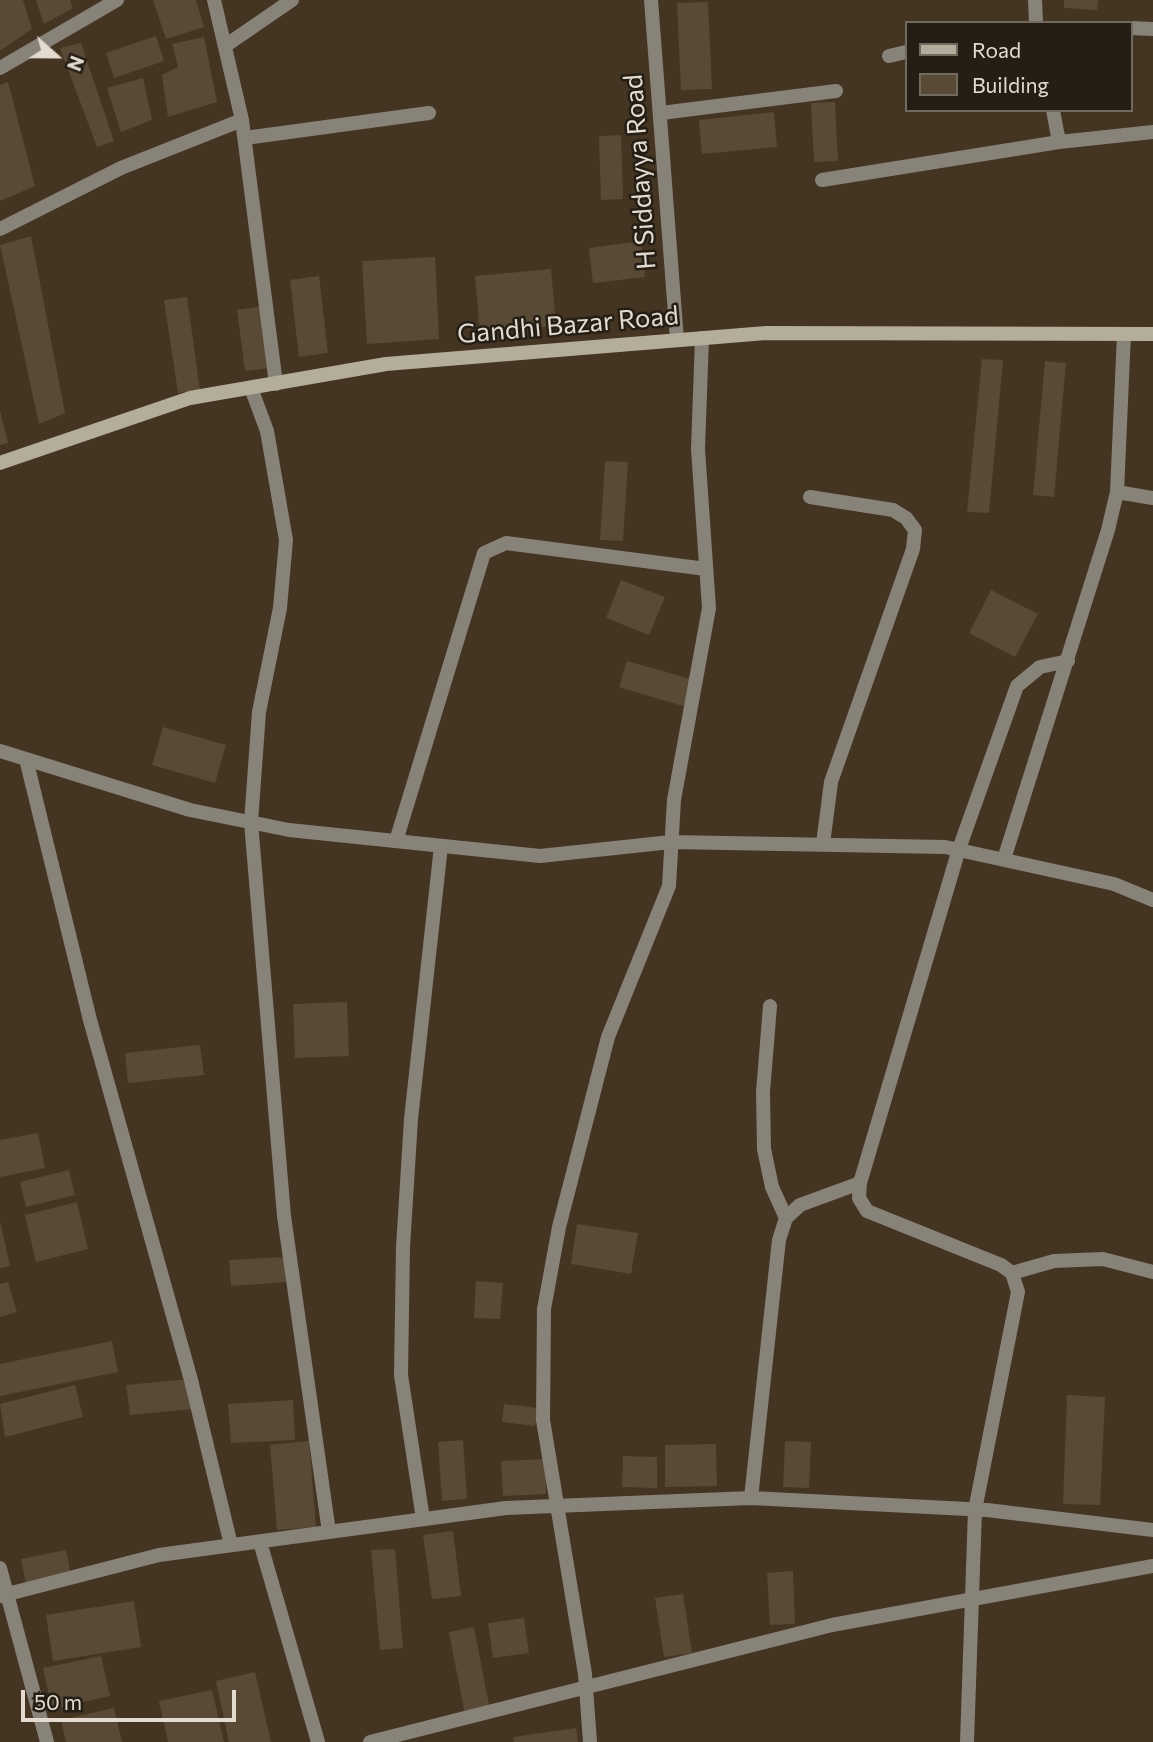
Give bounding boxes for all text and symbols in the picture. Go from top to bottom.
north arrow [21,21,91,91]
legend [904,21,1132,112]
text: Road [972,37,1021,62]
text: N [63,53,89,74]
text: Building [972,72,1049,97]
street label: H Siddayya Road [618,73,662,271]
street label: Gandhi Bazar Road [456,300,680,350]
scale bar [24,1676,240,1720]
text: 50 m [34,1689,82,1714]

